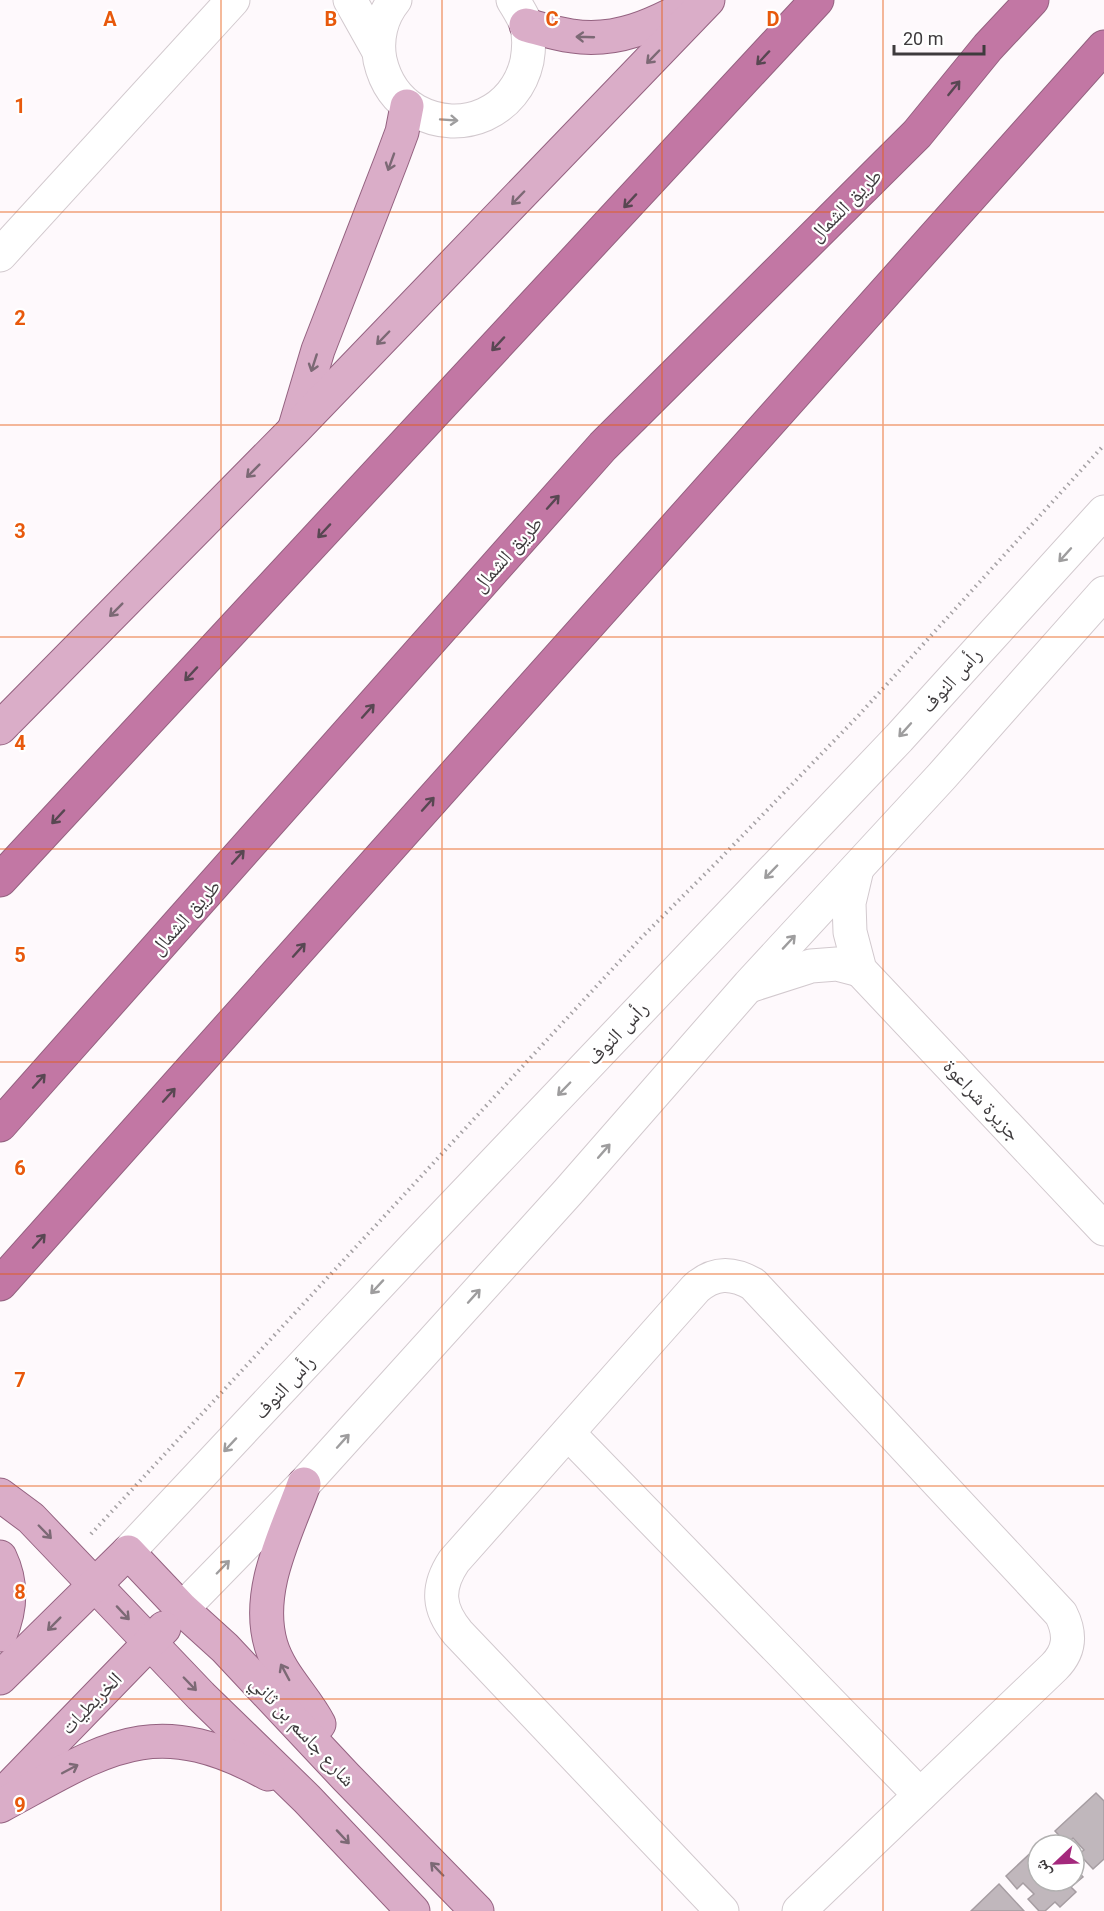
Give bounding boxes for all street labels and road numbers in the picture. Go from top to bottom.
street label: طريق الشمال [803,163,887,247]
street label: طريق الشمال [467,511,547,597]
street label: رأس النوف [916,643,986,717]
street label: طريق الشمال [145,874,225,960]
street label: رأس النوف [581,996,653,1070]
street label: جزيرة شراعوة [938,1054,1026,1146]
street label: رأس النوف [248,1350,320,1424]
street label: الخريطيات [55,1667,127,1739]
street label: شارع جاسم بن ثاني [243,1671,360,1794]

